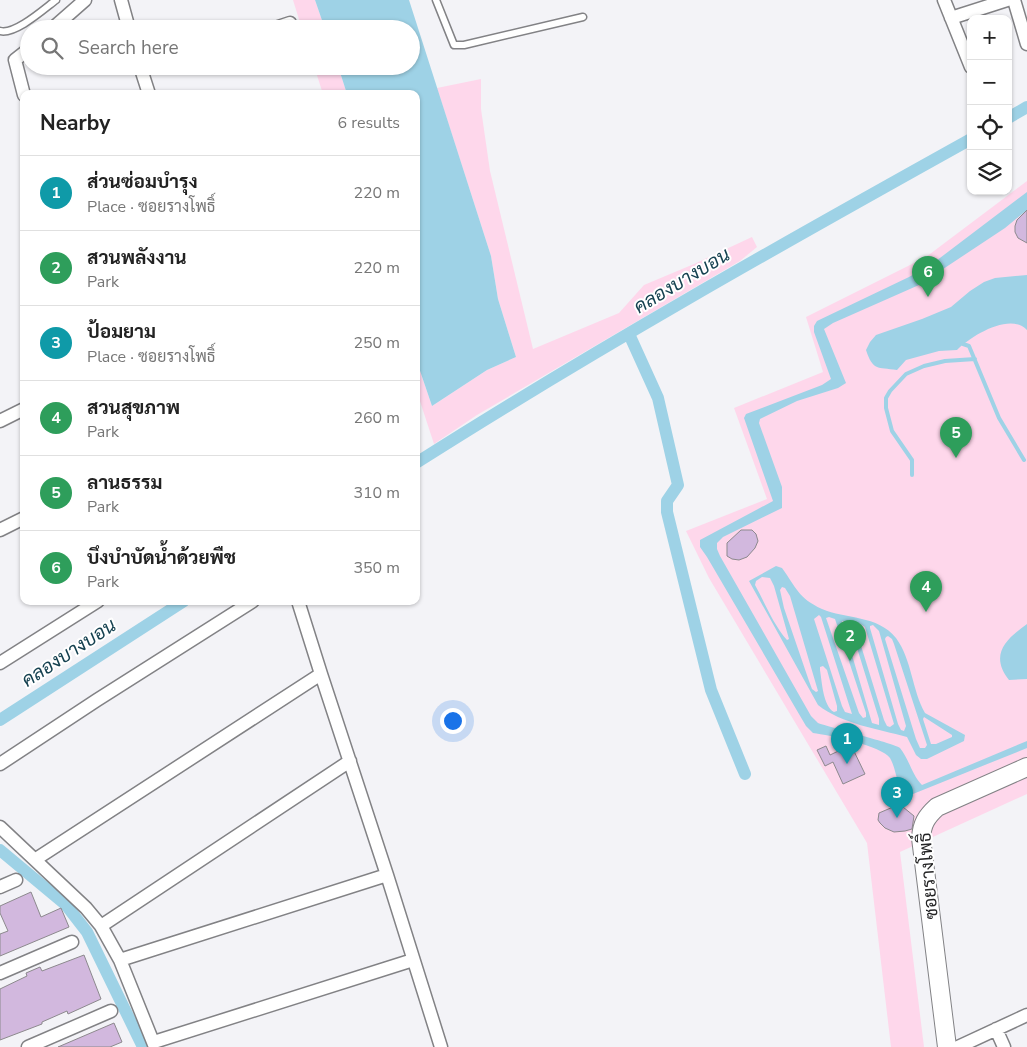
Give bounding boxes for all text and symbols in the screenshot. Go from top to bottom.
map controls [967,15,1012,195]
button: + [967,15,1012,60]
search box [20,20,420,75]
icon: search [38,34,66,62]
text: Search here [78,35,179,61]
button: − [967,60,1012,105]
button: locate [967,105,1012,150]
text: Nearby [40,109,110,137]
text: 6 results [338,112,400,134]
button: layers [967,150,1012,195]
text: ส่วนซ่อมบำรุง [87,169,198,195]
text: 1 [51,182,61,204]
text: 220 m [353,182,400,204]
text: Place · ซอยรางโพธิ์ [87,196,215,218]
water label: คลองบางบอน [629,242,735,320]
text: สวนพลังงาน [87,245,187,271]
pin: 6 [912,256,944,297]
text: 2 [51,257,61,279]
text: 220 m [353,257,400,279]
text: Park [87,271,119,293]
text: ป้อมยาม [87,319,156,345]
text: 3 [51,332,61,354]
text: 250 m [353,332,400,354]
text: Place · ซอยรางโพธิ์ [87,346,215,368]
text: สวนสุขภาพ [87,395,180,421]
text: 4 [51,407,61,429]
text: 260 m [353,407,400,429]
pin: 5 [940,417,972,458]
text: Park [87,421,119,443]
text: ลานธรรม [87,470,162,496]
text: 5 [51,482,61,504]
text: 310 m [353,482,400,504]
text: Park [87,496,119,518]
text: บึงบำบัดน้ำด้วยพืช [87,545,236,571]
text: 6 [51,557,61,579]
text: 350 m [353,557,400,579]
text: Park [87,571,119,593]
pin: 4 [910,571,942,612]
water label: คลองบางบอน [17,613,121,693]
pin: 2 [834,620,866,661]
your location [440,708,466,734]
pin: 1 [831,723,863,764]
pin: 3 [881,777,913,818]
street label: ซอยรางโพธิ์ [908,831,944,921]

